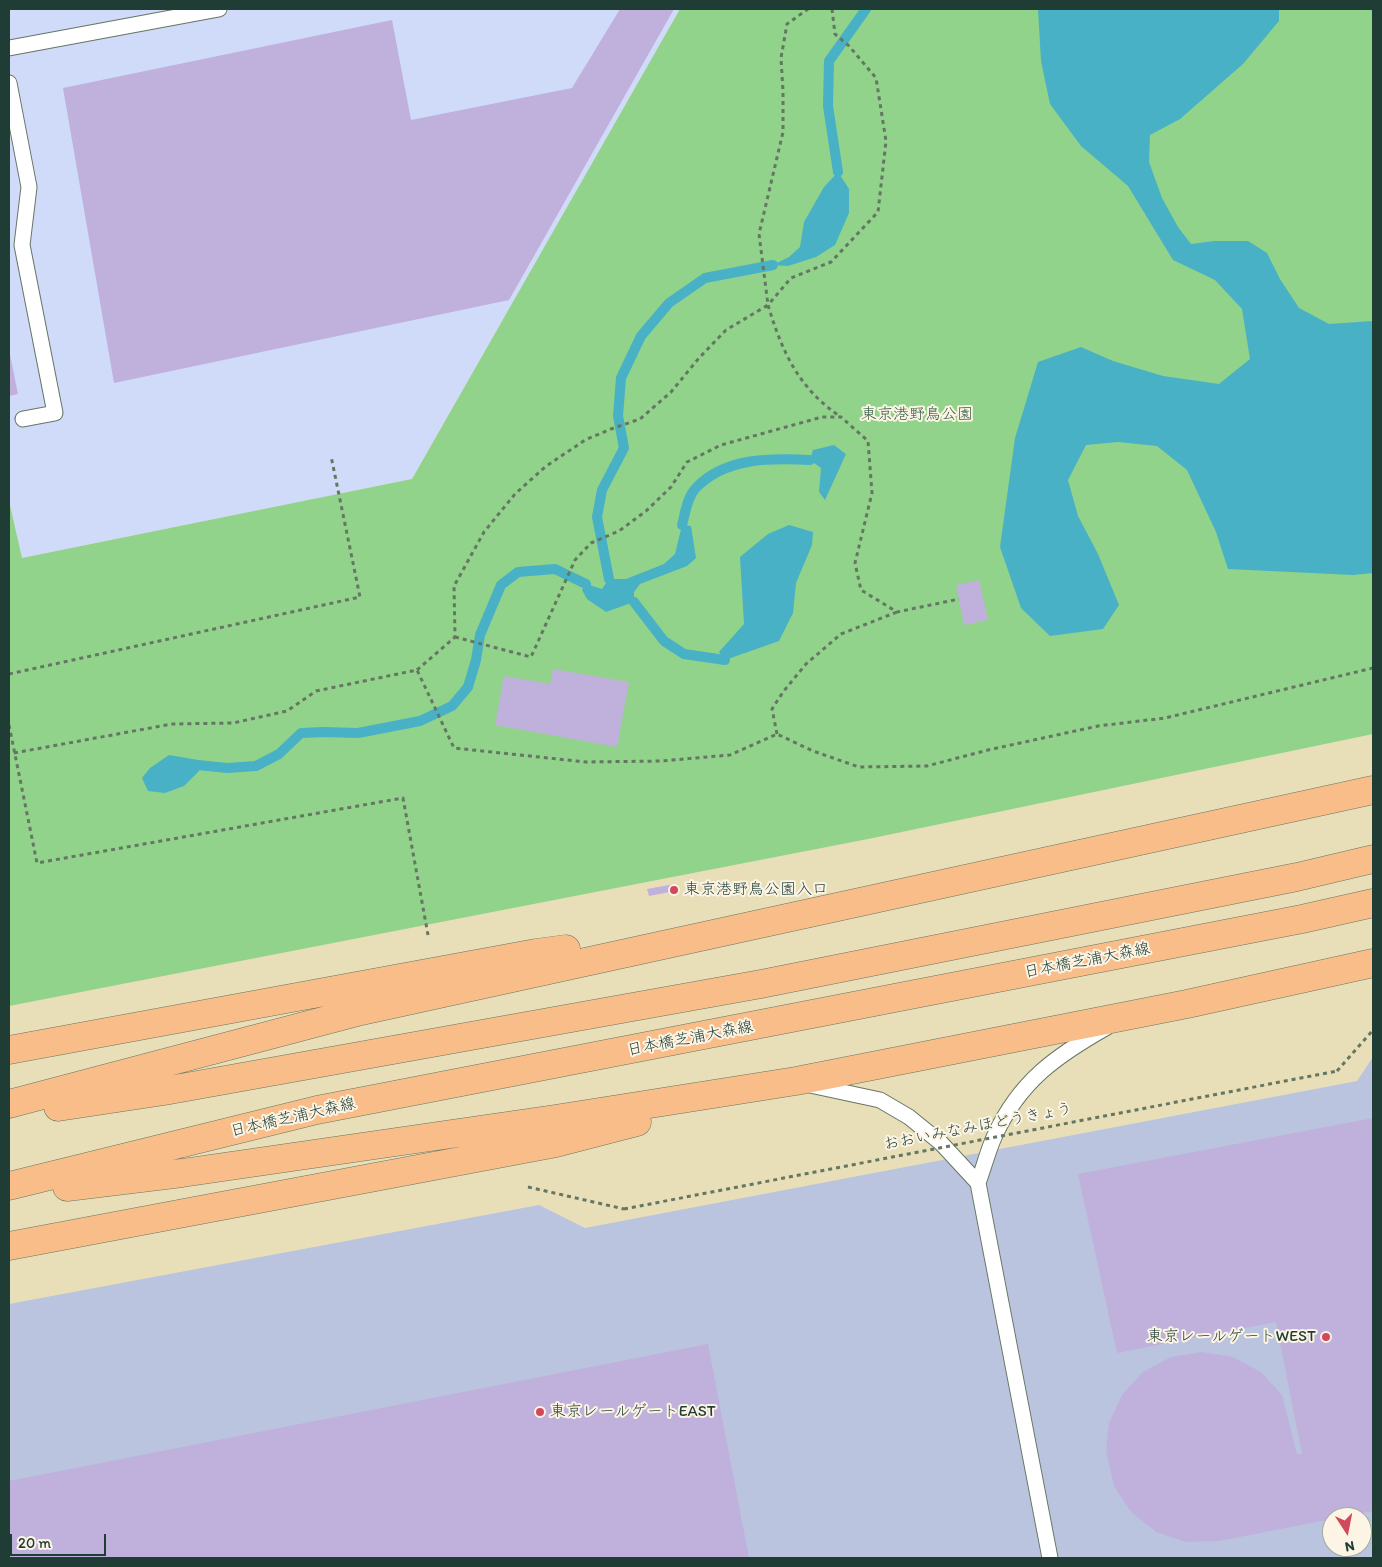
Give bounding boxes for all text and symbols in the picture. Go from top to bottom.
park label: 東京港野鳥公園 [861,405,973,425]
place label: 東京港野鳥公園入口 [684,880,828,900]
marker: 東京港野鳥公園入口 [668,884,680,896]
street label: 日本橋芝浦大森線 [1022,939,1152,983]
street label: 日本橋芝浦大森線 [625,1017,755,1061]
street label: 日本橋芝浦大森線 [228,1094,358,1142]
street label: おおいみなみほどうきょう [882,1099,1074,1155]
place label: 東京レールゲートWEST [1147,1327,1316,1347]
marker: 東京レールゲートWEST [1320,1331,1332,1343]
place label: 東京レールゲートEAST [550,1402,716,1422]
marker: 東京レールゲートEAST [534,1406,546,1418]
north arrow [1322,1507,1372,1557]
scale bar [12,1524,109,1556]
text: 20 m [18,1534,51,1552]
text: N [1344,1537,1356,1555]

